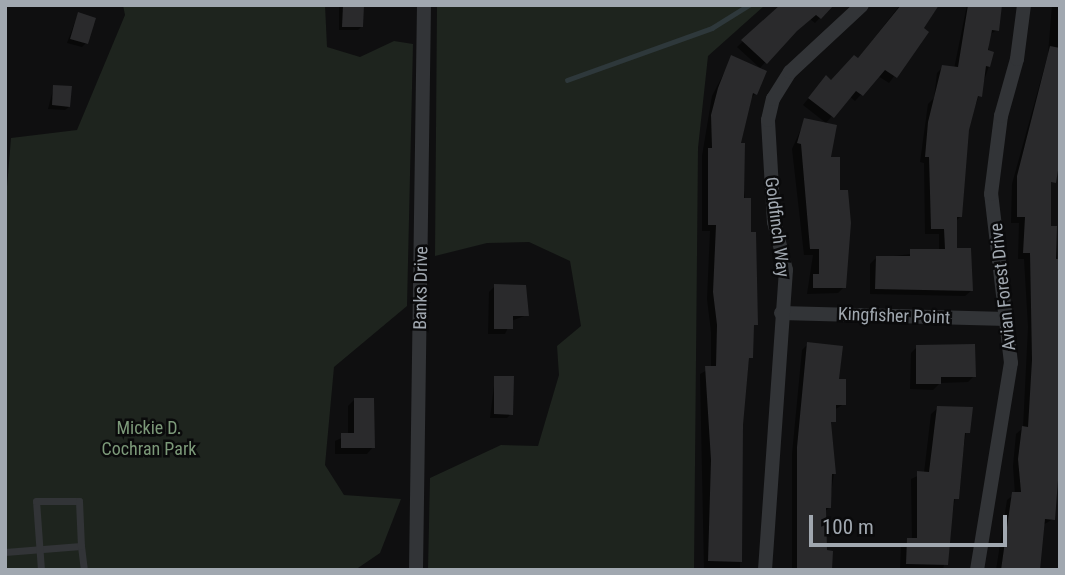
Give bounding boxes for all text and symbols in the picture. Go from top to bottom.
street label: Goldfinch Way [760,176,794,278]
street label: Avian Forest Drive [986,222,1020,352]
street label: Banks Drive [409,246,433,330]
street label: Kingfisher Point [837,303,951,329]
park label: Mickie D. Cochran Park [102,418,196,460]
scale bar [813,502,1011,546]
text: 100 m [822,515,874,539]

